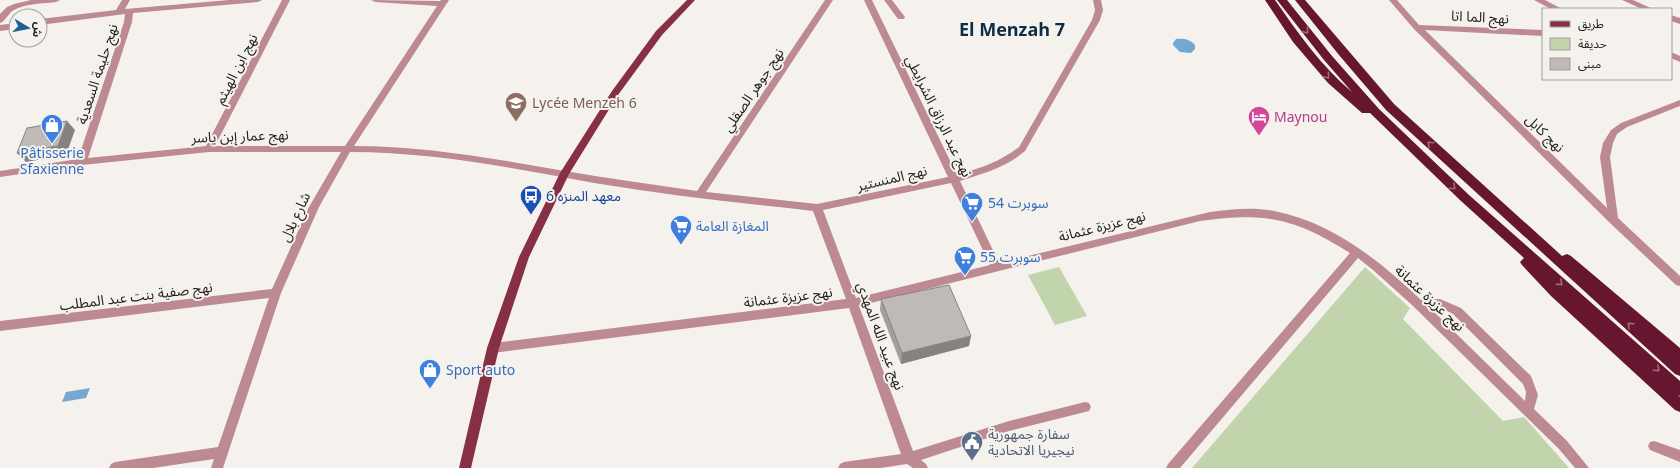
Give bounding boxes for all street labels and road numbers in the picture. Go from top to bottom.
street label: نهج الما اتا [1450,2,1510,34]
street label: نهج حليمة السعدية [68,20,127,128]
street label: نهج ابن الهيثم [206,28,267,110]
street label: نهج جوهر الصقلي [714,42,793,139]
street label: نهج عبد الرزاق الشرايطي [896,50,981,183]
street label: نهج كابل [1518,106,1572,160]
street label: نهج عمار إبن ياسر [190,120,289,153]
street label: نهج المنستير [853,156,930,201]
street label: شارع بلال [271,187,320,247]
street label: نهج عزيزة عثمانة [1055,202,1149,251]
street label: نهج عزيزة عثمانة [1387,257,1472,340]
street label: نهج صفية بنت عبد المطلب [58,273,214,320]
street label: نهج عزيزة عثمانة [742,278,834,317]
street label: نهج عبيد الله المهدي [847,278,914,395]

